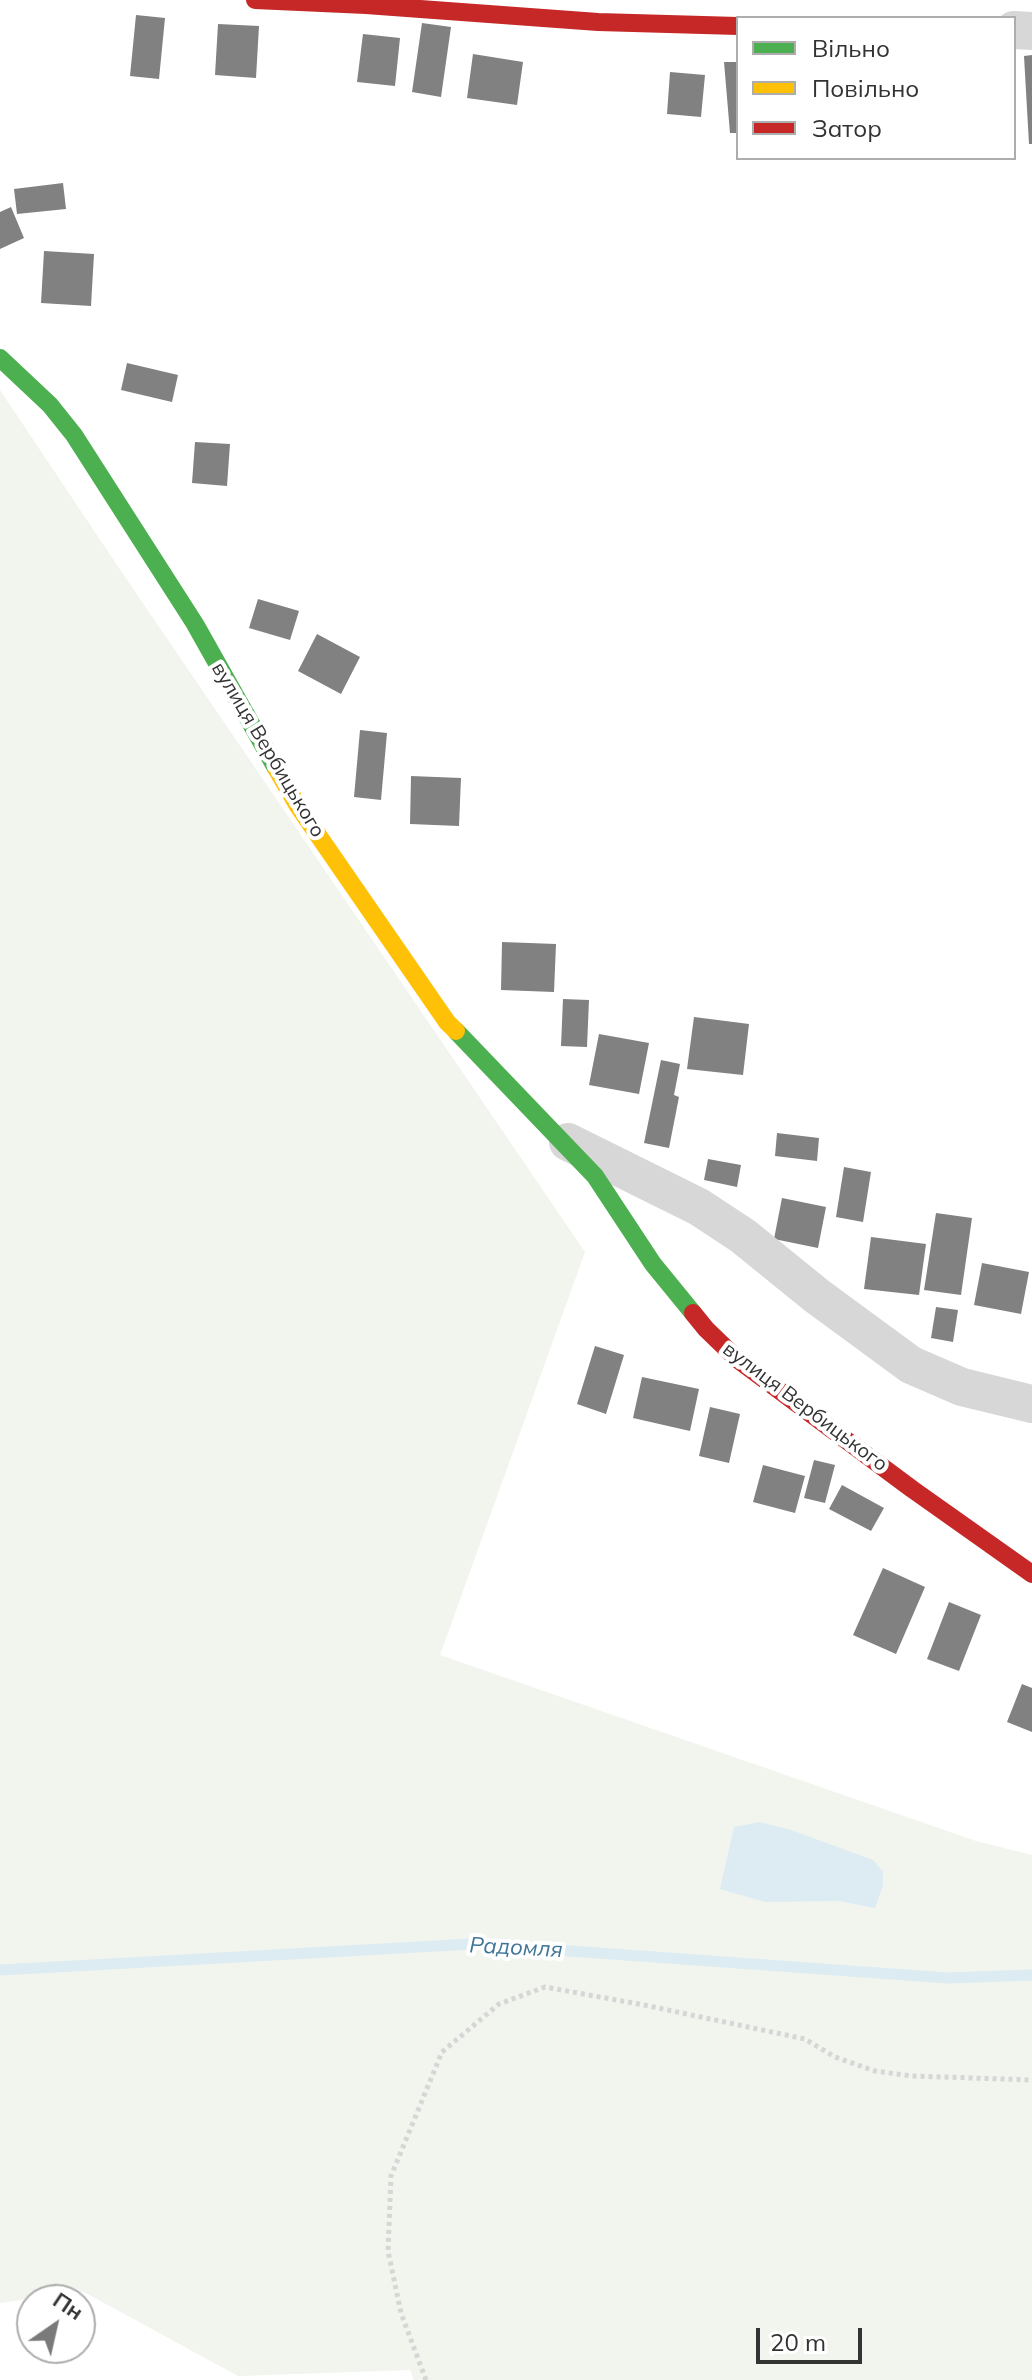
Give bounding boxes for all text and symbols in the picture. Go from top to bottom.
legend [736,16,1016,160]
text: Вільно [812,33,890,63]
text: Повільно [812,73,919,103]
text: Затор [812,113,882,143]
street label: вулиця Вербицького [206,658,330,842]
street label: вулиця Вербицького [718,1337,892,1477]
water label: Радомля [469,1932,563,1964]
north arrow [16,2284,96,2364]
text: Пн [48,2286,89,2326]
scale bar [760,2312,866,2362]
text: 20 m [770,2327,826,2357]

